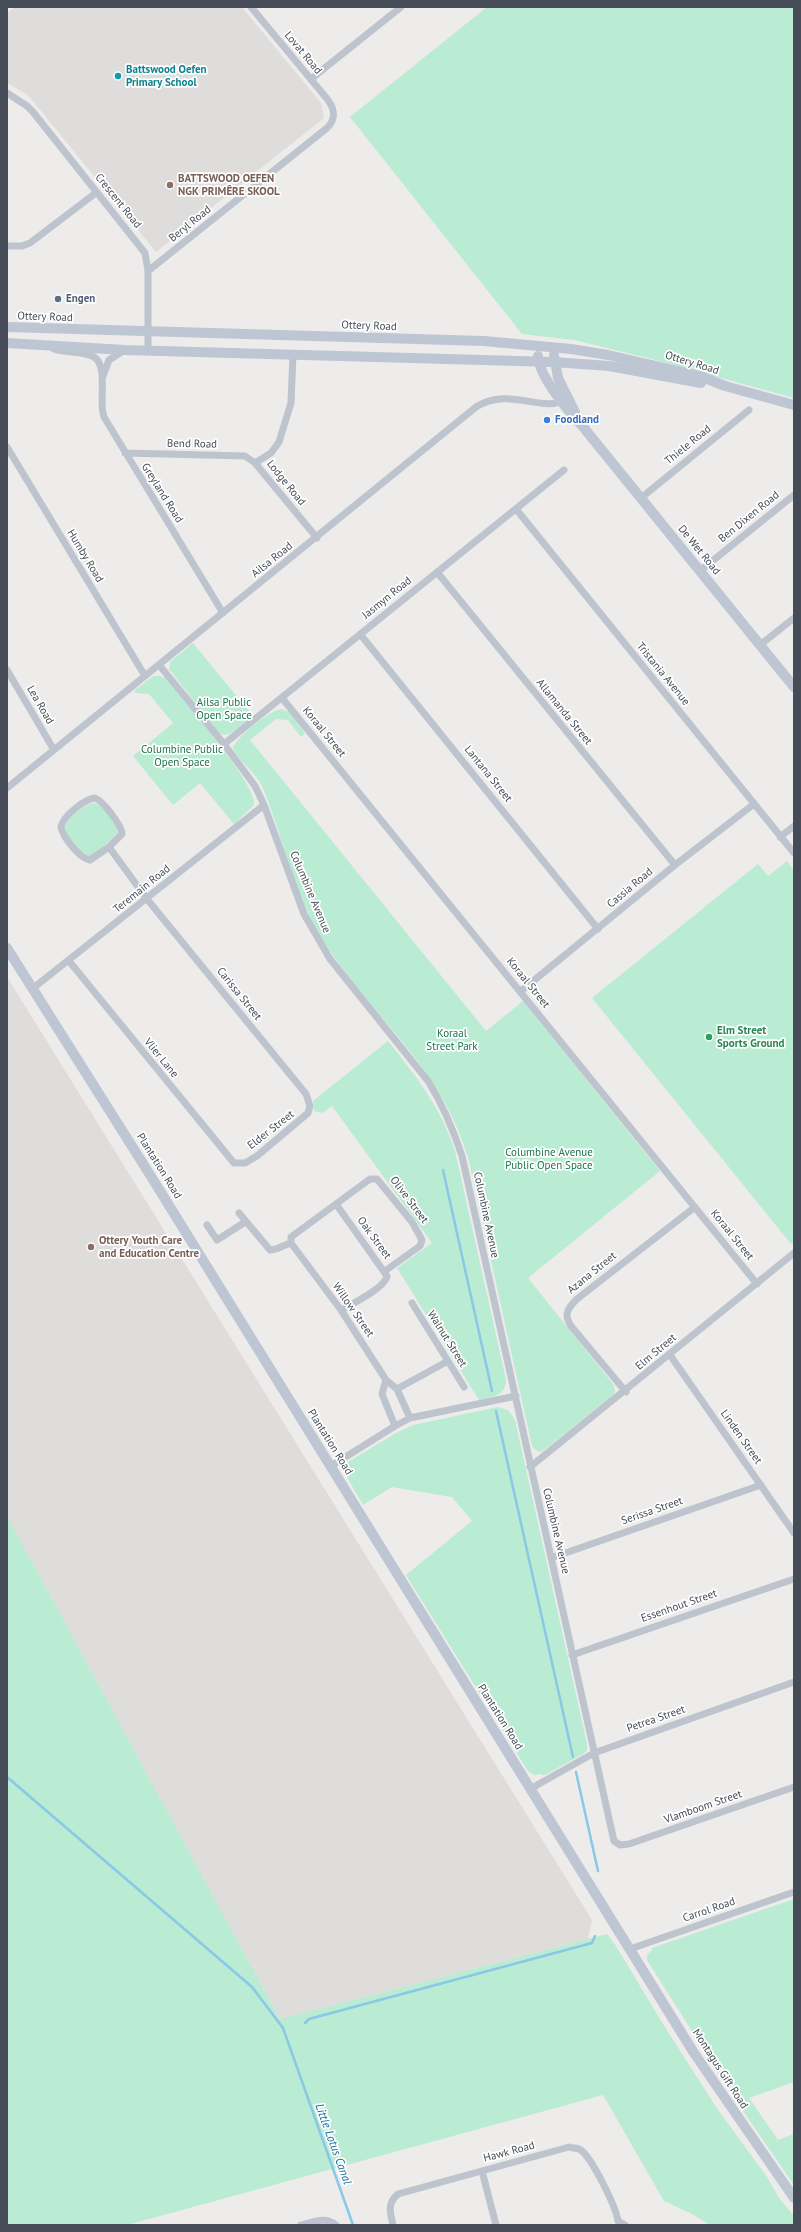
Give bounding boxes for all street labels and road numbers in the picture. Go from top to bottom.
street label: Lovat Road [281,29,325,77]
street label: Crescent Road [92,171,144,231]
street label: Beryl Road [166,203,214,245]
street label: Ottery Road [17,309,73,325]
street label: Ottery Road [341,318,397,334]
street label: Ottery Road [664,349,720,377]
street label: Thiele Road [662,422,714,468]
street label: Bend Road [167,437,217,451]
street label: Lodge Road [264,458,308,508]
street label: Greyland Road [138,461,186,525]
street label: Ben Dixen Road [716,488,782,546]
street label: De Wet Road [675,523,723,577]
street label: Humby Road [64,527,106,585]
street label: Ailsa Road [249,539,295,581]
street label: Jasmyn Road [360,574,414,622]
street label: Tristania Avenue [634,640,692,708]
street label: Allamanda Street [533,676,595,748]
street label: Lea Road [24,683,56,727]
street label: Koraal Street [300,704,348,760]
street label: Lantana Street [461,743,515,805]
street label: Columbine Avenue [287,849,333,935]
street label: Teremain Road [111,862,173,916]
street label: Cassia Road [605,865,655,911]
street label: Koraal Street [504,955,552,1011]
street label: Carissa Street [214,965,264,1023]
street label: Vlier Lane [141,1036,181,1080]
street label: Elder Street [245,1108,297,1152]
street label: Plantation Road [134,1131,184,1201]
street label: Columbine Avenue [470,1171,502,1259]
street label: Olive Street [387,1174,431,1226]
street label: Koraal Street [708,1207,756,1263]
street label: Oak Street [354,1214,394,1262]
street label: Azana Street [565,1249,619,1297]
street label: Willow Street [329,1280,377,1340]
street label: Walnut Street [424,1308,470,1370]
street label: Elm Street [633,1331,679,1373]
street label: Plantation Road [305,1407,355,1477]
street label: Linden Street [717,1407,765,1467]
street label: Columbine Avenue [540,1487,572,1575]
street label: Serissa Street [620,1494,684,1528]
street label: Essenhout Street [639,1587,719,1625]
street label: Plantation Road [475,1682,525,1752]
street label: Petrea Street [625,1703,687,1735]
street label: Vlamboom Street [662,1787,744,1827]
street label: Carrol Road [681,1895,737,1925]
street label: Montagus Gift Road [689,2027,751,2111]
street label: Hawk Road [482,2139,536,2165]

